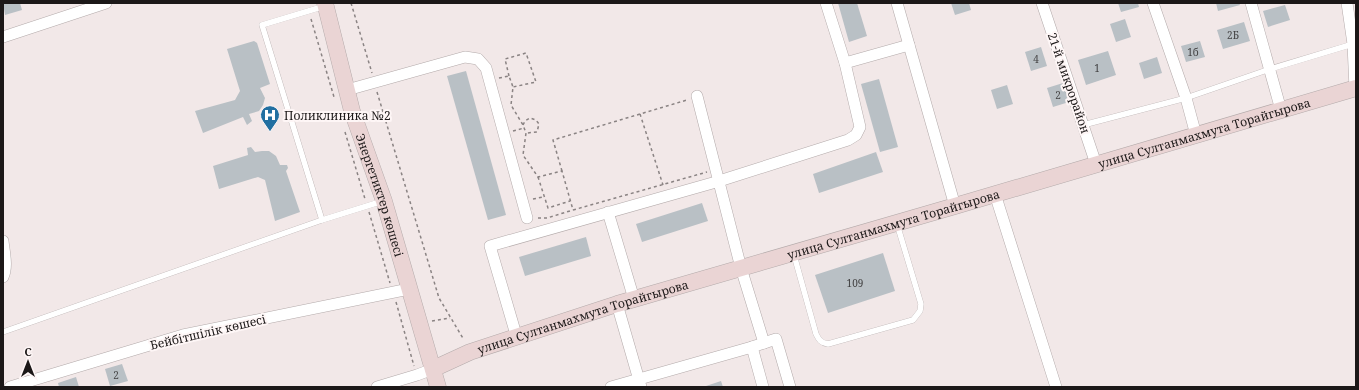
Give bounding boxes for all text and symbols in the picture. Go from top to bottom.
house number: 2Б [1227,28,1239,42]
street label: 21-й микрорайон [1045,31,1093,135]
house number: 1б [1187,45,1199,59]
house number: 4 [1033,52,1039,66]
house number: 1 [1094,61,1100,75]
house number: 2 [1055,89,1061,101]
street label: улица Султанмахмута Торайгырова [1096,93,1312,172]
hospital icon: Поликлиника №2 [259,104,281,132]
place label: Поликлиника №2 [284,107,391,124]
street label: Энергетиктер көшесі [352,131,408,259]
street label: улица Султанмахмута Торайгырова [785,185,1002,263]
street label: улица Султанмахмута Торайгырова [475,275,690,358]
house number: 109 [847,276,863,290]
street label: Бейбітшілік көшесі [148,310,268,354]
north arrow [8,342,48,382]
text: С [24,344,32,359]
house number: 2 [113,368,119,382]

